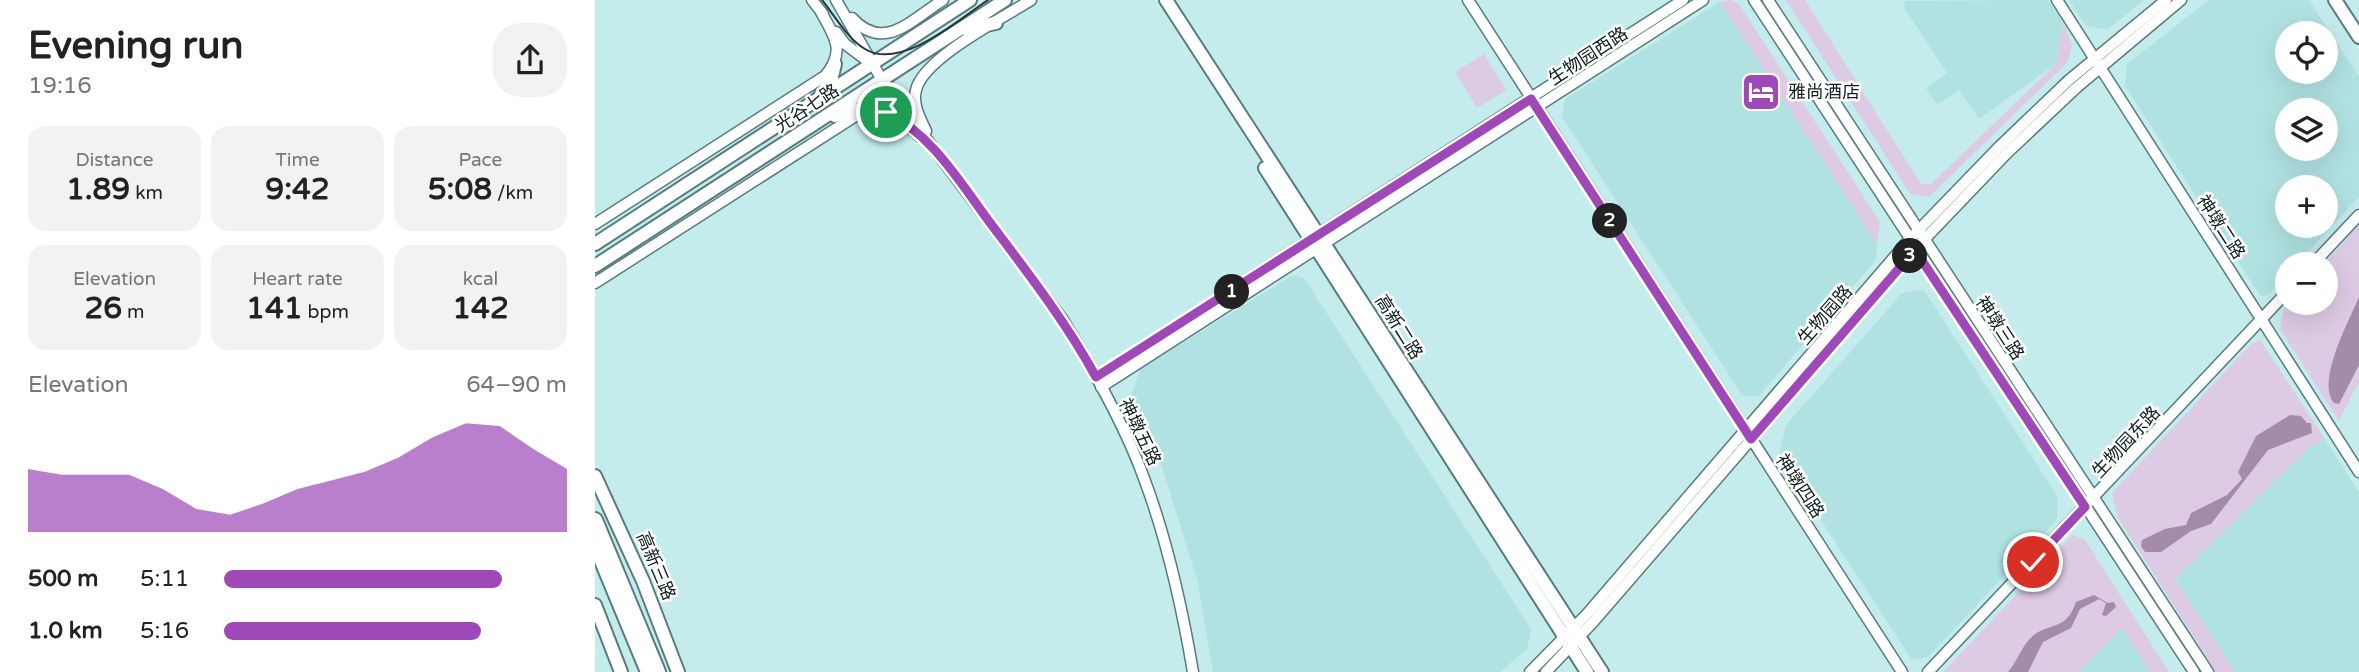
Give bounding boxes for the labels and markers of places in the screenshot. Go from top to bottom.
hotel icon: 雅尚酒店 [1740,71,1782,113]
place label: 雅尚酒店 [1788,81,1860,103]
pin [856,82,916,142]
pin: 2 [1593,204,1627,238]
pin: 3 [1893,238,1927,274]
pin: 1 [1215,274,1249,310]
pin [2003,532,2063,592]

